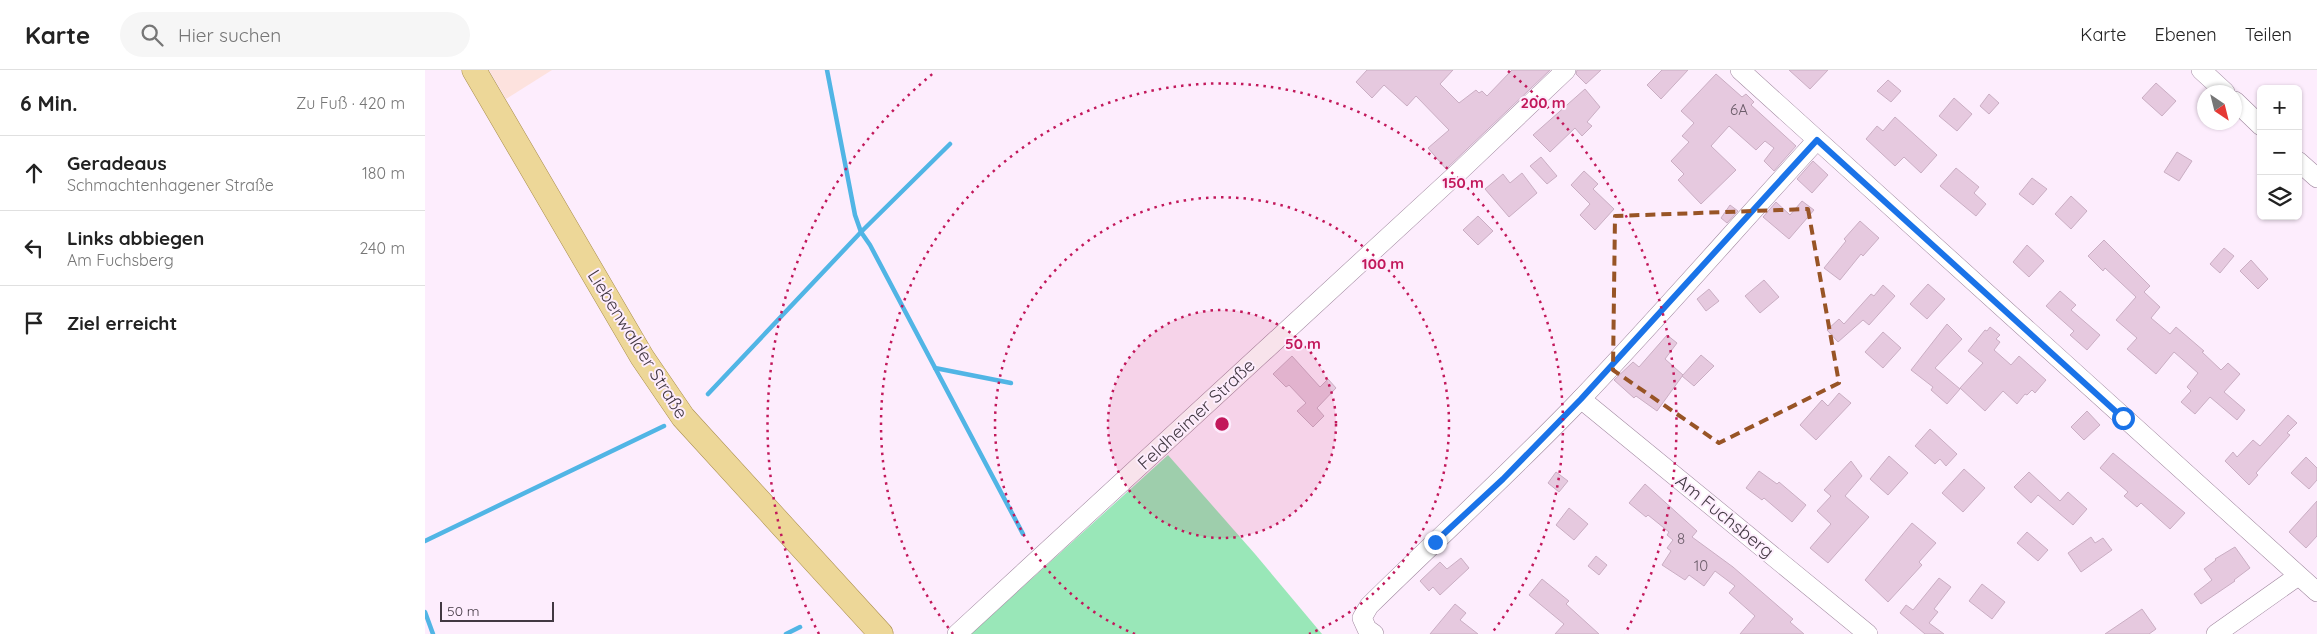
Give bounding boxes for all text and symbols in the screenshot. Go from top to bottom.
search box [120,12,470,57]
text: Karte [25,20,90,50]
icon: search [138,21,166,49]
text: Hier suchen [178,23,281,47]
text: Karte [2080,23,2126,46]
text: Ebenen [2154,23,2217,46]
text: Teilen [2245,23,2292,46]
north arrow [2197,85,2242,130]
map controls [2257,85,2302,220]
button: + [2257,85,2302,130]
text: 6 Min. [20,90,77,116]
text: Zu Fuß · 420 m [296,93,405,113]
text: 200 m [1521,93,1566,112]
house number: 6A [1730,100,1748,119]
button: − [2257,130,2302,175]
text: Geradeaus [67,151,167,175]
icon: ahead [20,159,48,187]
text: 180 m [362,163,405,183]
text: 150 m [1442,173,1484,192]
text: Schmachtenhagener Straße [67,175,274,195]
button: layers [2257,175,2302,220]
text: Links abbiegen [67,226,204,250]
icon: left [20,234,48,262]
text: 240 m [359,238,405,258]
text: Am Fuchsberg [67,250,174,270]
text: 100 m [1362,254,1404,273]
street label: Liebenwalder Straße [583,265,693,423]
icon: arrive [20,309,48,337]
text: Ziel erreicht [67,311,177,335]
text: 50 m [1285,334,1321,353]
street label: Feldheimer Straße [1132,354,1260,474]
route start [2112,407,2135,430]
centre of rings [1213,415,1231,433]
street label: Am Fuchsberg [1671,469,1779,563]
house number: 8 [1677,529,1685,548]
route end [1424,531,1447,554]
house number: 10 [1694,556,1708,575]
scale bar [440,599,554,622]
text: 50 m [447,602,480,620]

